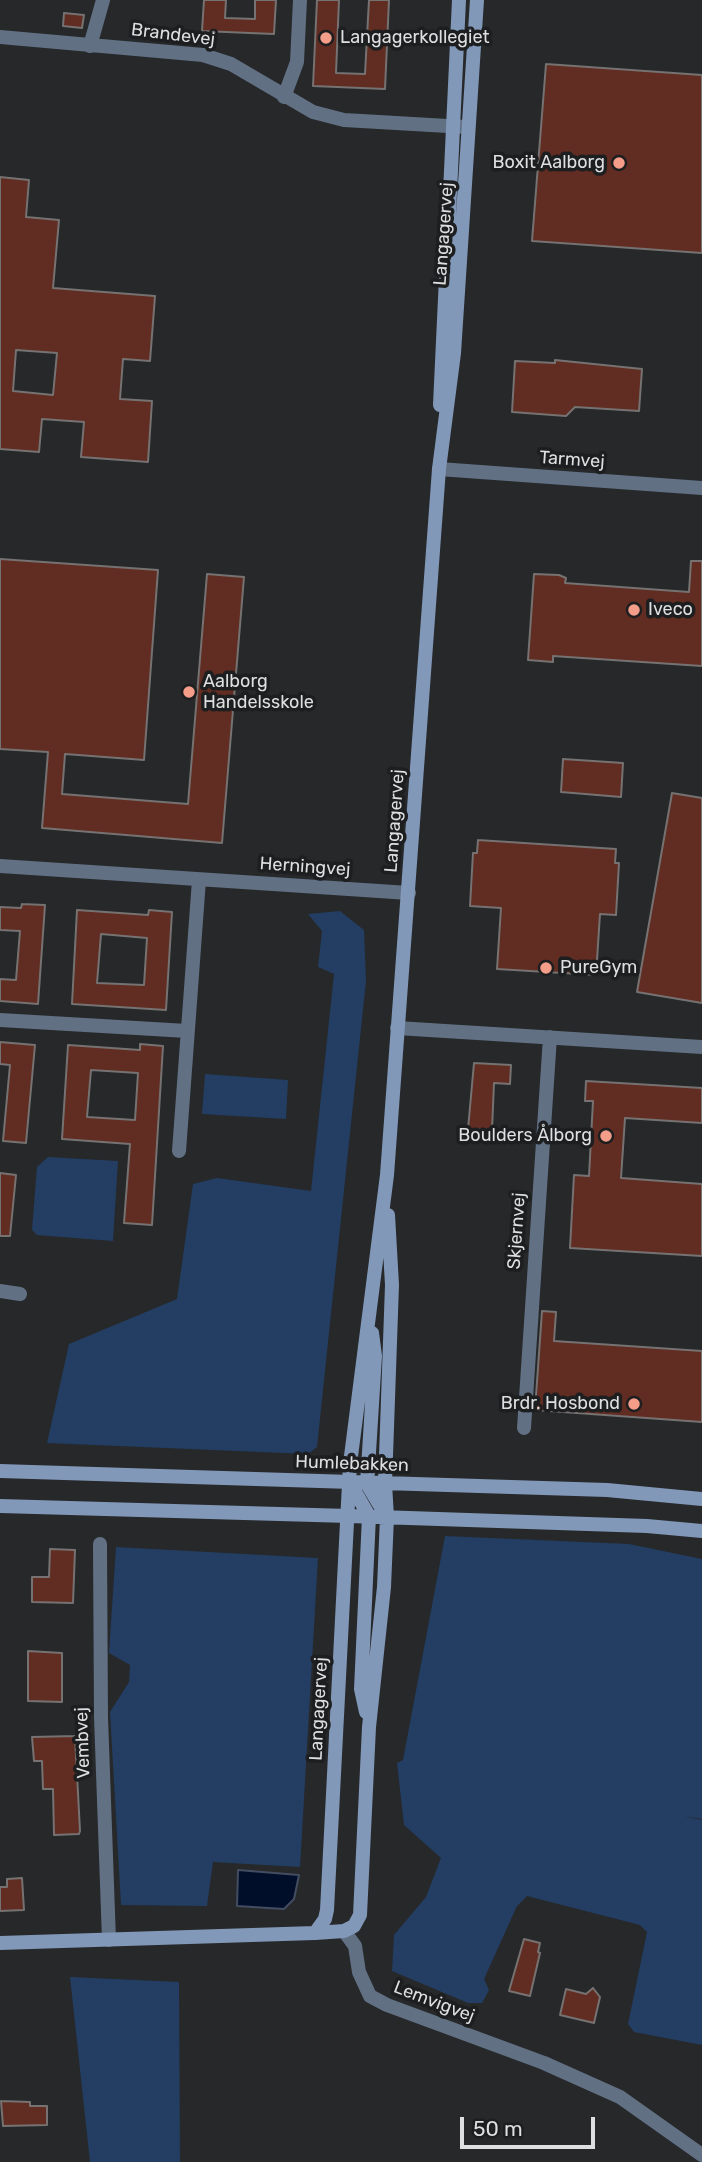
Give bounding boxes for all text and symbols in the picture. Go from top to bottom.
street label: Brandevej [130,19,216,51]
place label: Langagerkollegiet [340,27,489,49]
marker: Langagerkollegiet [318,30,334,46]
place label: Boxit Aalborg [493,152,605,174]
marker: Boxit Aalborg [611,155,627,171]
street label: Langagervej [430,182,458,286]
street label: Tarmvej [539,447,605,473]
place label: Iveco [648,599,693,621]
marker: Iveco [626,602,642,618]
place label: Aalborg Handelsskole [203,671,314,714]
marker: Aalborg Handelsskole [181,684,197,700]
street label: Langagervej [381,769,409,873]
street label: Herningvej [259,853,351,881]
place label: PureGym [560,957,637,979]
marker: PureGym [538,960,554,976]
place label: Boulders Ålborg [458,1125,592,1147]
marker: Boulders Ålborg [598,1128,614,1144]
street label: Skjernvej [504,1192,530,1270]
place label: Brdr. Hosbond [501,1393,620,1415]
marker: Brdr. Hosbond [626,1396,642,1412]
street label: Humlebakken [295,1451,409,1477]
street label: Langagervej [306,1657,332,1761]
street label: Vembvej [71,1707,95,1779]
street label: Lemvigvej [390,1977,478,2027]
scale bar [464,2102,599,2146]
text: 50 m [473,2116,523,2141]

